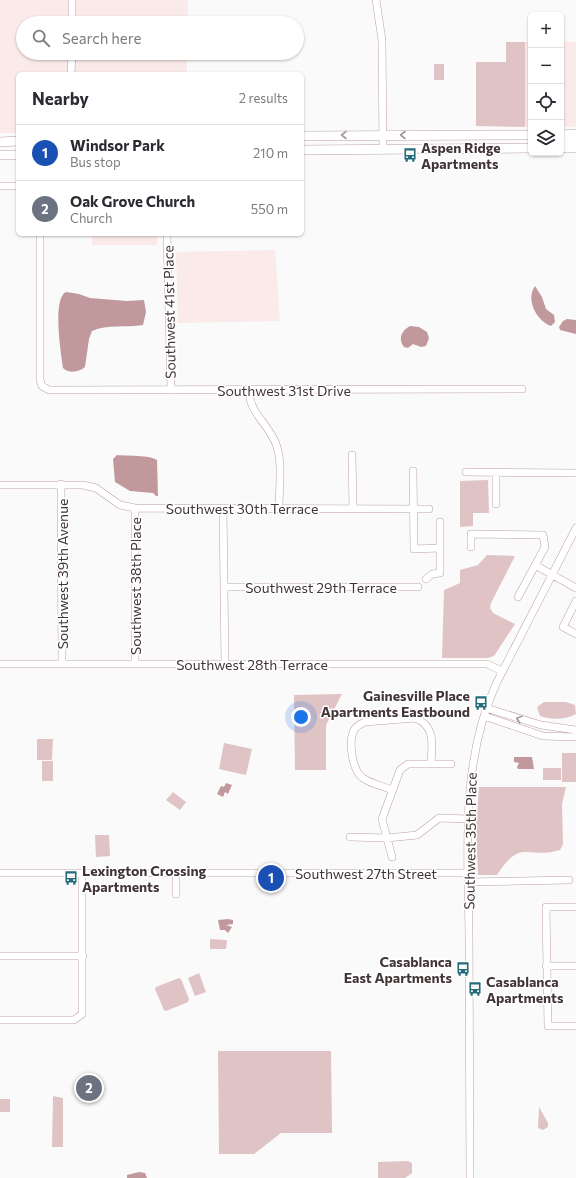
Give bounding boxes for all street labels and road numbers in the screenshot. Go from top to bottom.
street label: Southwest 41st Place [159,245,179,379]
street label: Southwest 31st Drive [217,382,351,399]
street label: Southwest 39th Avenue [54,499,71,649]
street label: Southwest 30th Terrace [166,500,318,517]
street label: Southwest 38th Place [127,517,144,655]
street label: Southwest 29th Terrace [245,579,397,596]
street label: Southwest 28th Terrace [176,656,328,673]
street label: Southwest 35th Place [460,772,480,910]
street label: Southwest 27th Street [295,865,437,882]

